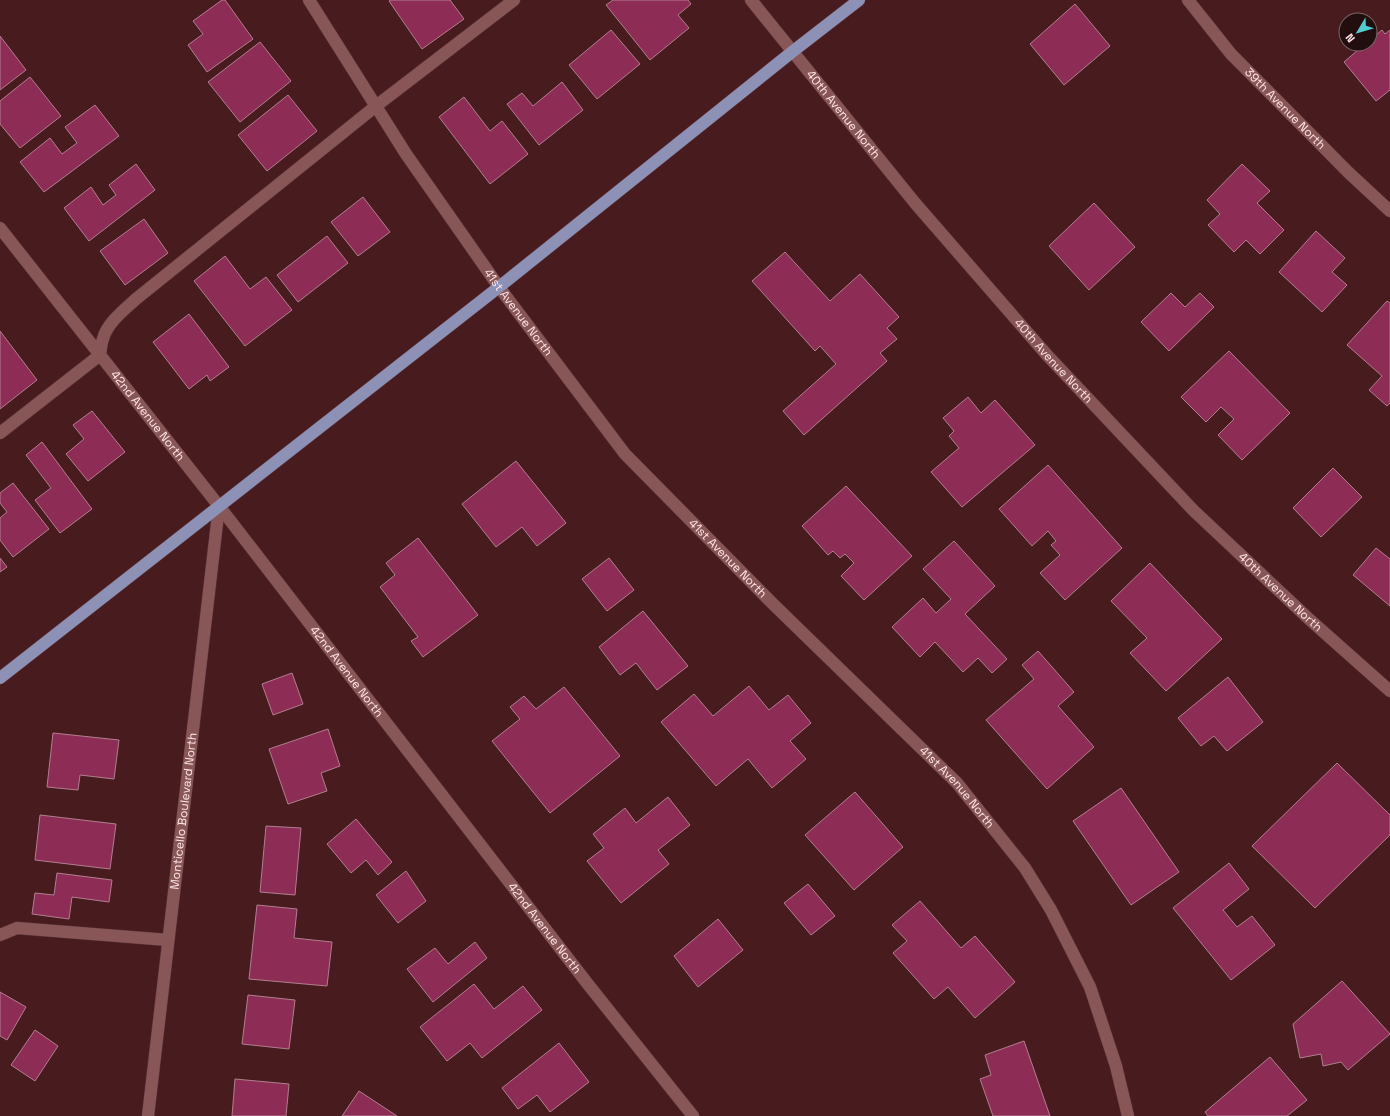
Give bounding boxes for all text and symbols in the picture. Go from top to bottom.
north arrow [1338,12,1378,52]
text: N [1342,31,1358,45]
street label: 39th Avenue North [1241,64,1329,153]
street label: 40th Avenue North [803,67,884,162]
street label: 41st Avenue North [480,265,556,359]
street label: 40th Avenue North [1011,315,1096,407]
street label: 42nd Avenue North [107,367,189,464]
street label: 41st Avenue North [685,515,771,601]
street label: 40th Avenue North [1235,549,1326,635]
street label: 42nd Avenue North [306,623,387,720]
street label: Monticello Boulevard North [166,732,201,890]
street label: 41st Avenue North [916,743,998,831]
street label: 42nd Avenue North [504,879,585,977]

